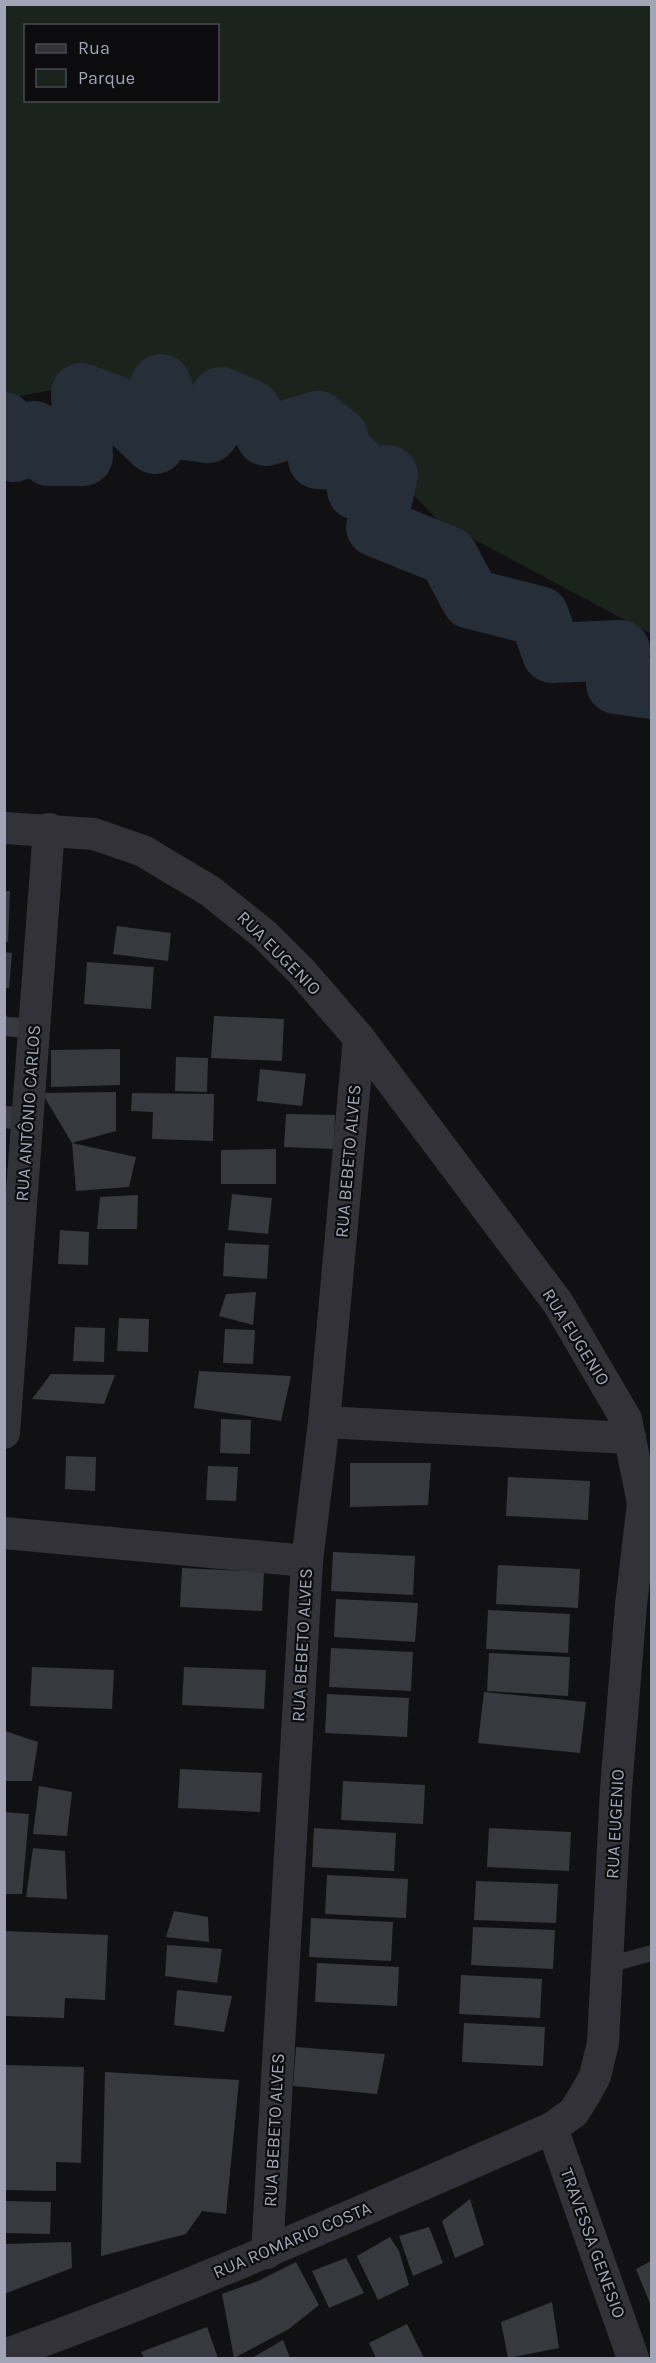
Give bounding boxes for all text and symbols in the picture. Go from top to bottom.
legend [24,24,219,102]
text: Rua [78,37,110,59]
text: Parque [78,67,135,89]
street label: RUA EUGENIO [232,906,326,1000]
street label: RUA ANTÔNIO CARLOS [11,1024,45,1202]
street label: RUA BEBETO ALVES [330,1083,366,1239]
street label: RUA EUGENIO [538,1285,614,1389]
street label: RUA BEBETO ALVES [287,1568,317,1722]
street label: RUA EUGENIO [601,1769,629,1879]
street label: RUA BEBETO ALVES [259,2053,289,2207]
street label: TRAVESSA GENESIO [556,2165,630,2321]
street label: RUA ROMARIO COSTA [210,2197,374,2283]

